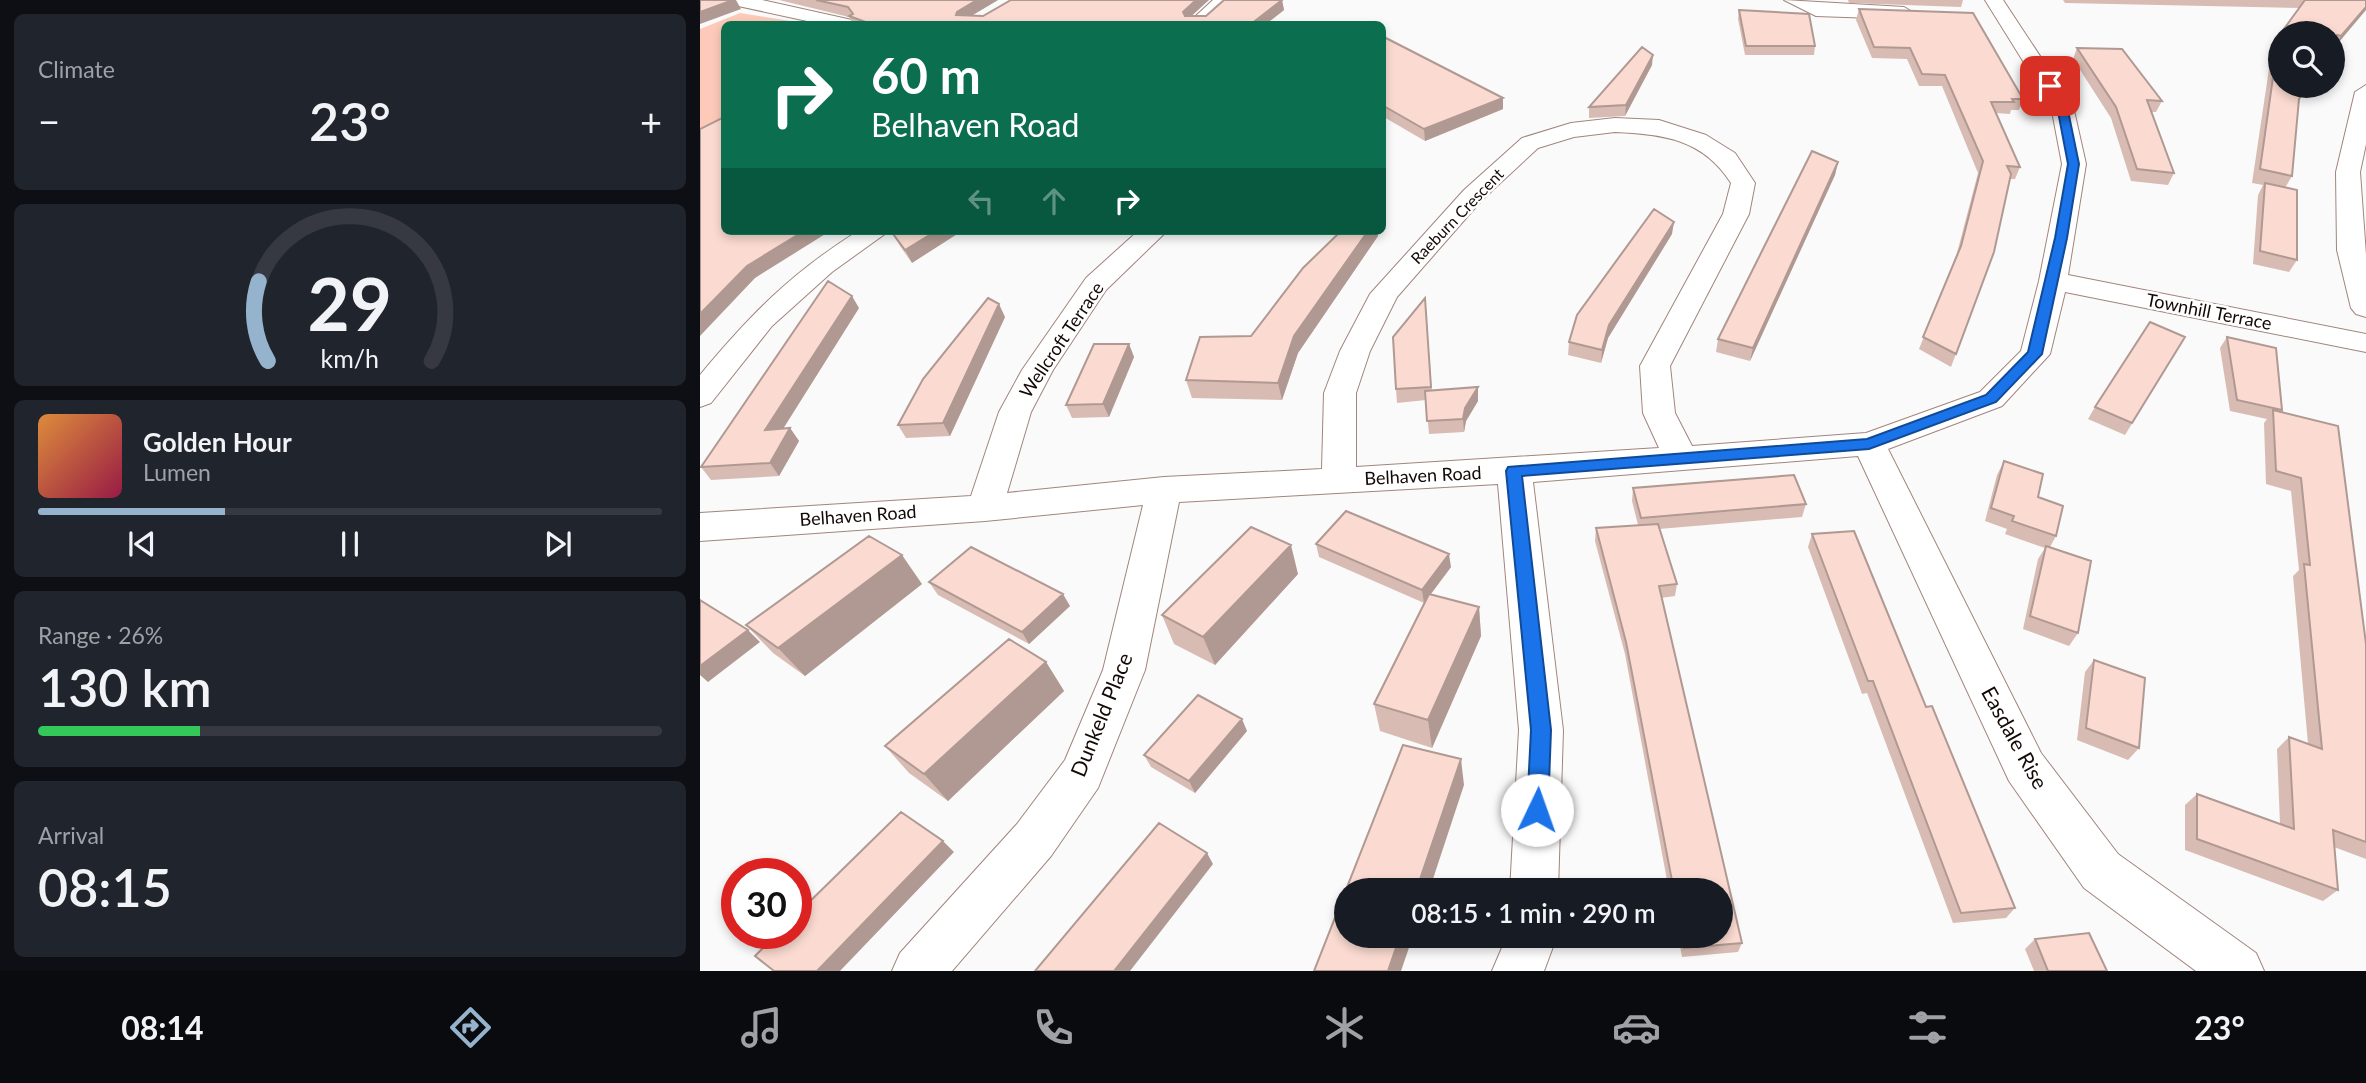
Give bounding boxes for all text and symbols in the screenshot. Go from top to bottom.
map controls [2268,21,2345,98]
button: search [2268,21,2345,98]
text: 60 m [871,46,981,104]
icon: right [756,49,847,140]
text: Climate [38,55,115,83]
pin [2020,56,2080,116]
icon: arrive [2031,67,2069,105]
text: 23° [309,90,391,152]
text: − [38,98,60,144]
text: + [640,98,662,144]
text: Belhaven Road [871,105,1079,144]
street label: Raeburn Crescent [1406,164,1507,267]
icon: left [962,182,1000,220]
icon: ahead [1035,182,1073,220]
icon: right [1108,182,1146,220]
text: 29 [308,260,392,348]
street label: Wellcroft Terrace [1014,278,1108,401]
street label: Townhill Terrace [2145,288,2274,334]
text: km/h [321,343,379,373]
text: Golden Hour [143,426,292,458]
text: Lumen [143,458,211,486]
street label: Belhaven Road [1364,461,1482,489]
street label: Belhaven Road [799,500,917,530]
icon: previous [123,525,161,563]
icon: pause [331,525,369,563]
icon: next [539,525,577,563]
text: Range · 26% [38,621,163,649]
street label: Dunkeld Place [1064,649,1137,780]
text: 130 km [38,656,212,718]
street label: Easdale Rise [1977,682,2054,793]
position arrow [1500,773,1574,847]
text: Arrival [38,821,104,849]
text: 08:15 [38,856,172,918]
speed limit sign: 30 [721,858,812,949]
text: 08:15 · 1 min · 290 m [1411,897,1656,929]
icon: directions [446,1003,495,1052]
icon: music [737,1003,786,1052]
icon: phone [1029,1003,1078,1052]
icon: climate [1320,1003,1369,1052]
icon: car [1612,1003,1661,1052]
icon: filters [1903,1003,1952,1052]
text: 08:14 [121,1008,204,1047]
text: 23° [2194,1008,2245,1047]

